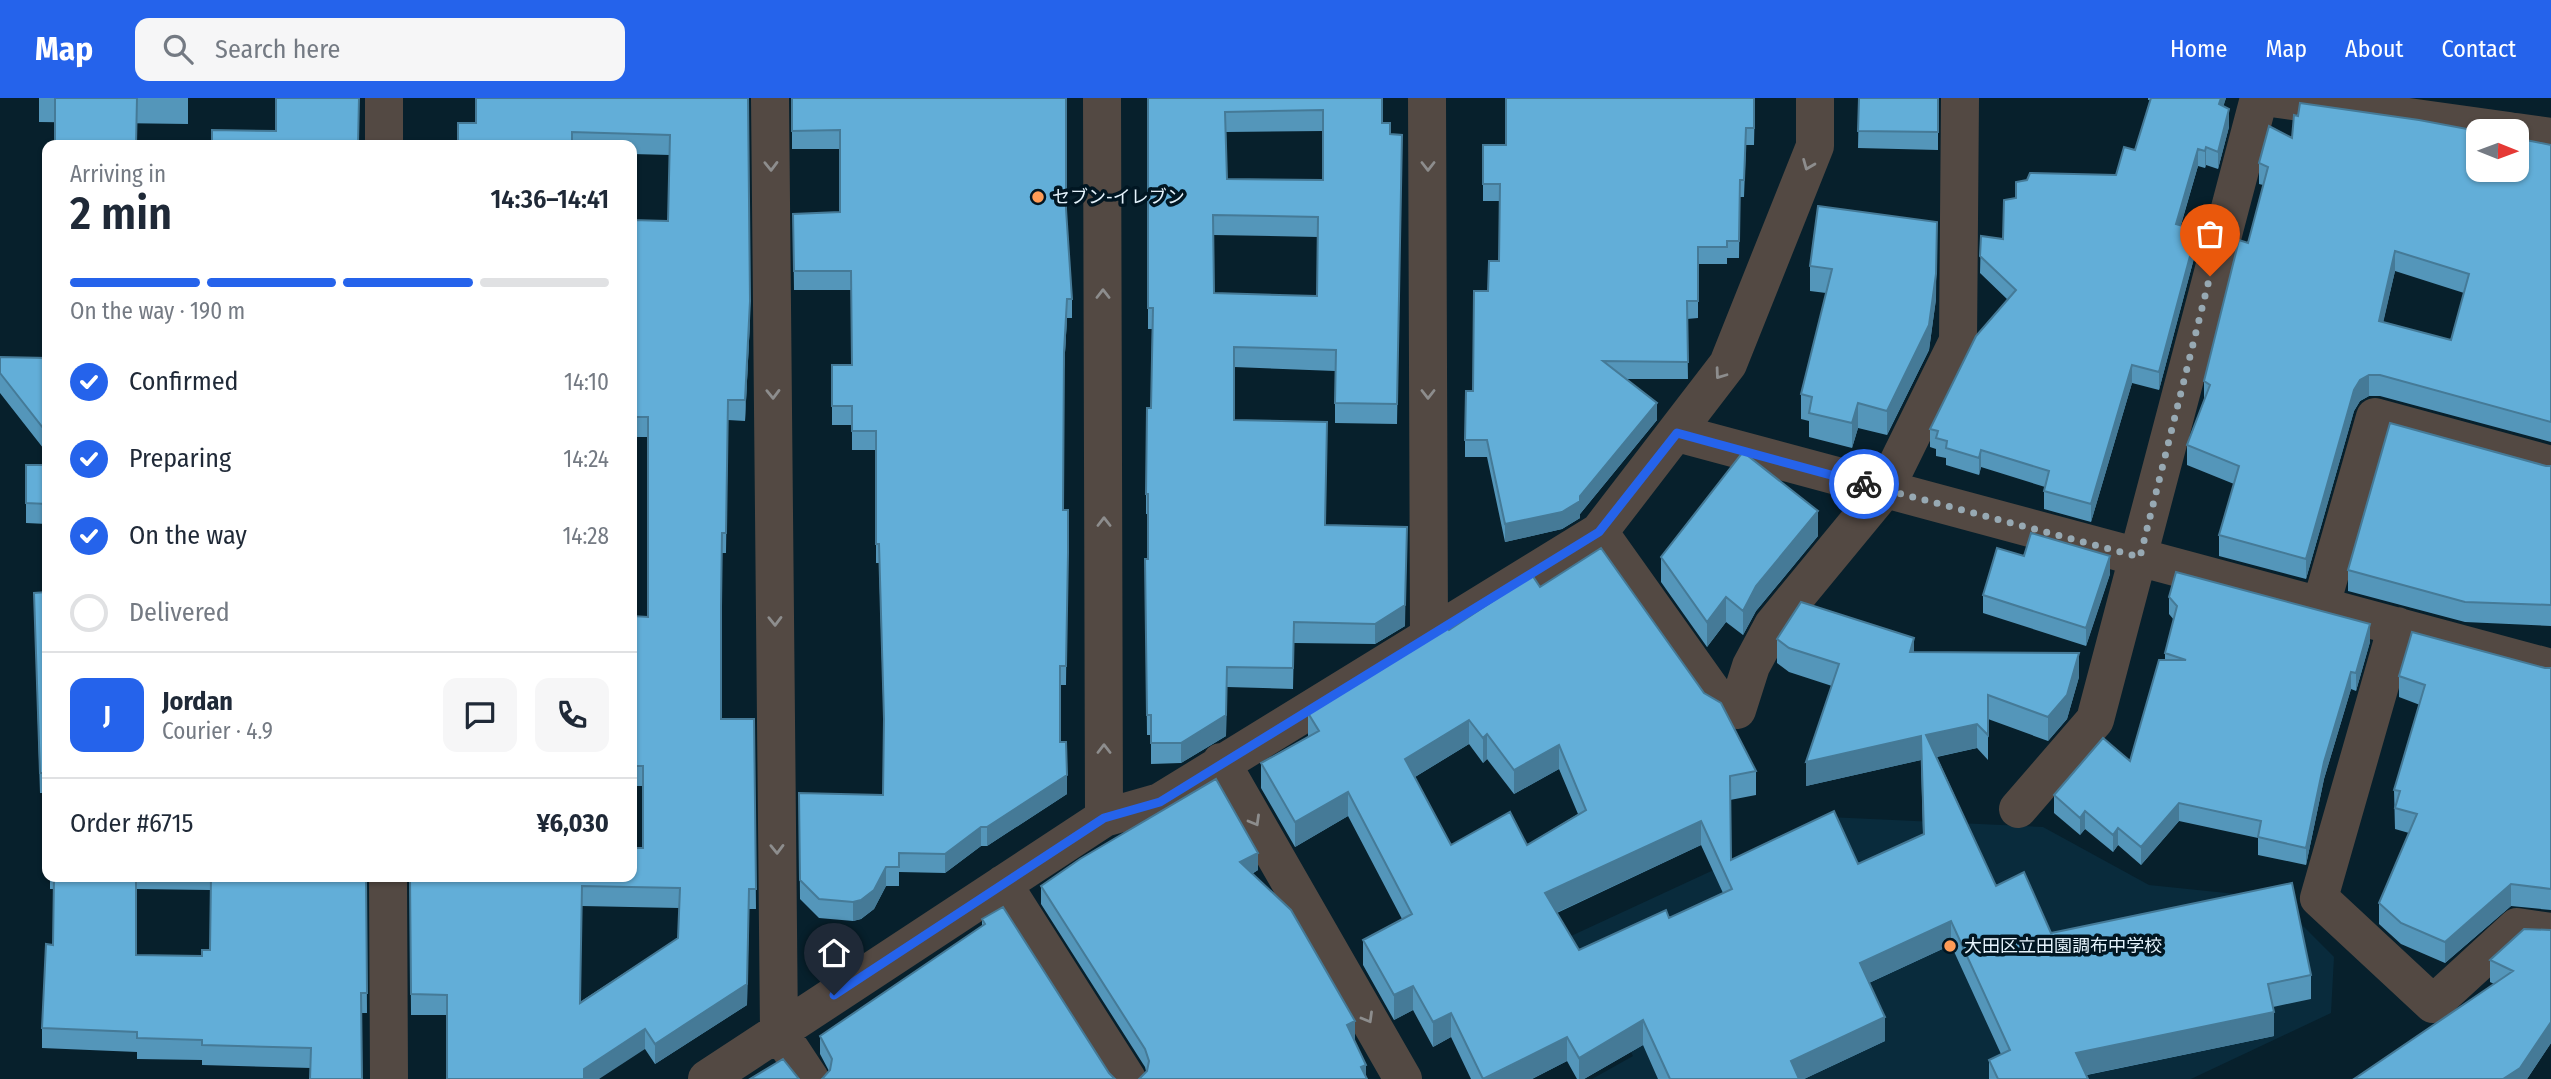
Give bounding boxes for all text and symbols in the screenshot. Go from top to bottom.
search box [135,18,625,81]
text: Map [35,29,93,69]
icon: search [159,30,197,68]
text: Search here [215,34,340,65]
text: Home [2170,35,2227,63]
text: Map [2265,35,2307,63]
text: About [2345,35,2403,63]
text: Contact [2441,35,2516,63]
north arrow [2466,119,2529,182]
map controls [2466,119,2529,182]
one-way arrow [1802,158,1816,170]
text: Arriving in [70,160,166,188]
one-way arrow [763,161,779,172]
one-way arrow [1420,161,1436,172]
text: 14:36–14:41 [491,184,609,215]
text: 2 min [70,186,172,241]
place label: セブン-イレブン [1052,186,1185,208]
marker: セブン-イレブン [1030,189,1046,205]
pin [2180,204,2240,276]
icon: bag [2191,215,2229,253]
one-way arrow [1095,289,1111,299]
text: On the way · 190 m [70,297,245,325]
icon: check [70,363,108,401]
text: Confirmed [129,366,239,397]
one-way arrow [1716,366,1728,379]
text: 14:10 [564,368,609,396]
one-way arrow [765,389,781,399]
one-way arrow [1420,389,1436,399]
icon: check [70,440,108,478]
text: Preparing [129,443,231,474]
text: 14:24 [563,445,609,473]
courier [1829,449,1899,519]
icon: bike [1845,465,1883,503]
one-way arrow [1096,516,1112,527]
icon: check [70,517,108,555]
text: On the way [129,520,247,551]
text: 14:28 [562,522,609,550]
text: Delivered [129,597,230,628]
one-way arrow [767,616,783,627]
button: chat [443,678,517,752]
button: phone [535,678,609,752]
text: Jordan [162,686,233,717]
text: J [103,700,111,731]
text: Courier · 4.9 [162,717,273,745]
one-way arrow [1096,744,1112,754]
text: Order #6715 [70,808,194,839]
text: ¥6,030 [537,808,609,839]
one-way arrow [1247,814,1260,827]
one-way arrow [769,844,785,854]
pin [804,923,864,995]
icon: home [815,934,853,972]
place label: 大田区立田園調布中学校 [1964,935,2162,957]
marker: 大田区立田園調布中学校 [1942,938,1958,954]
one-way arrow [1360,1011,1373,1024]

